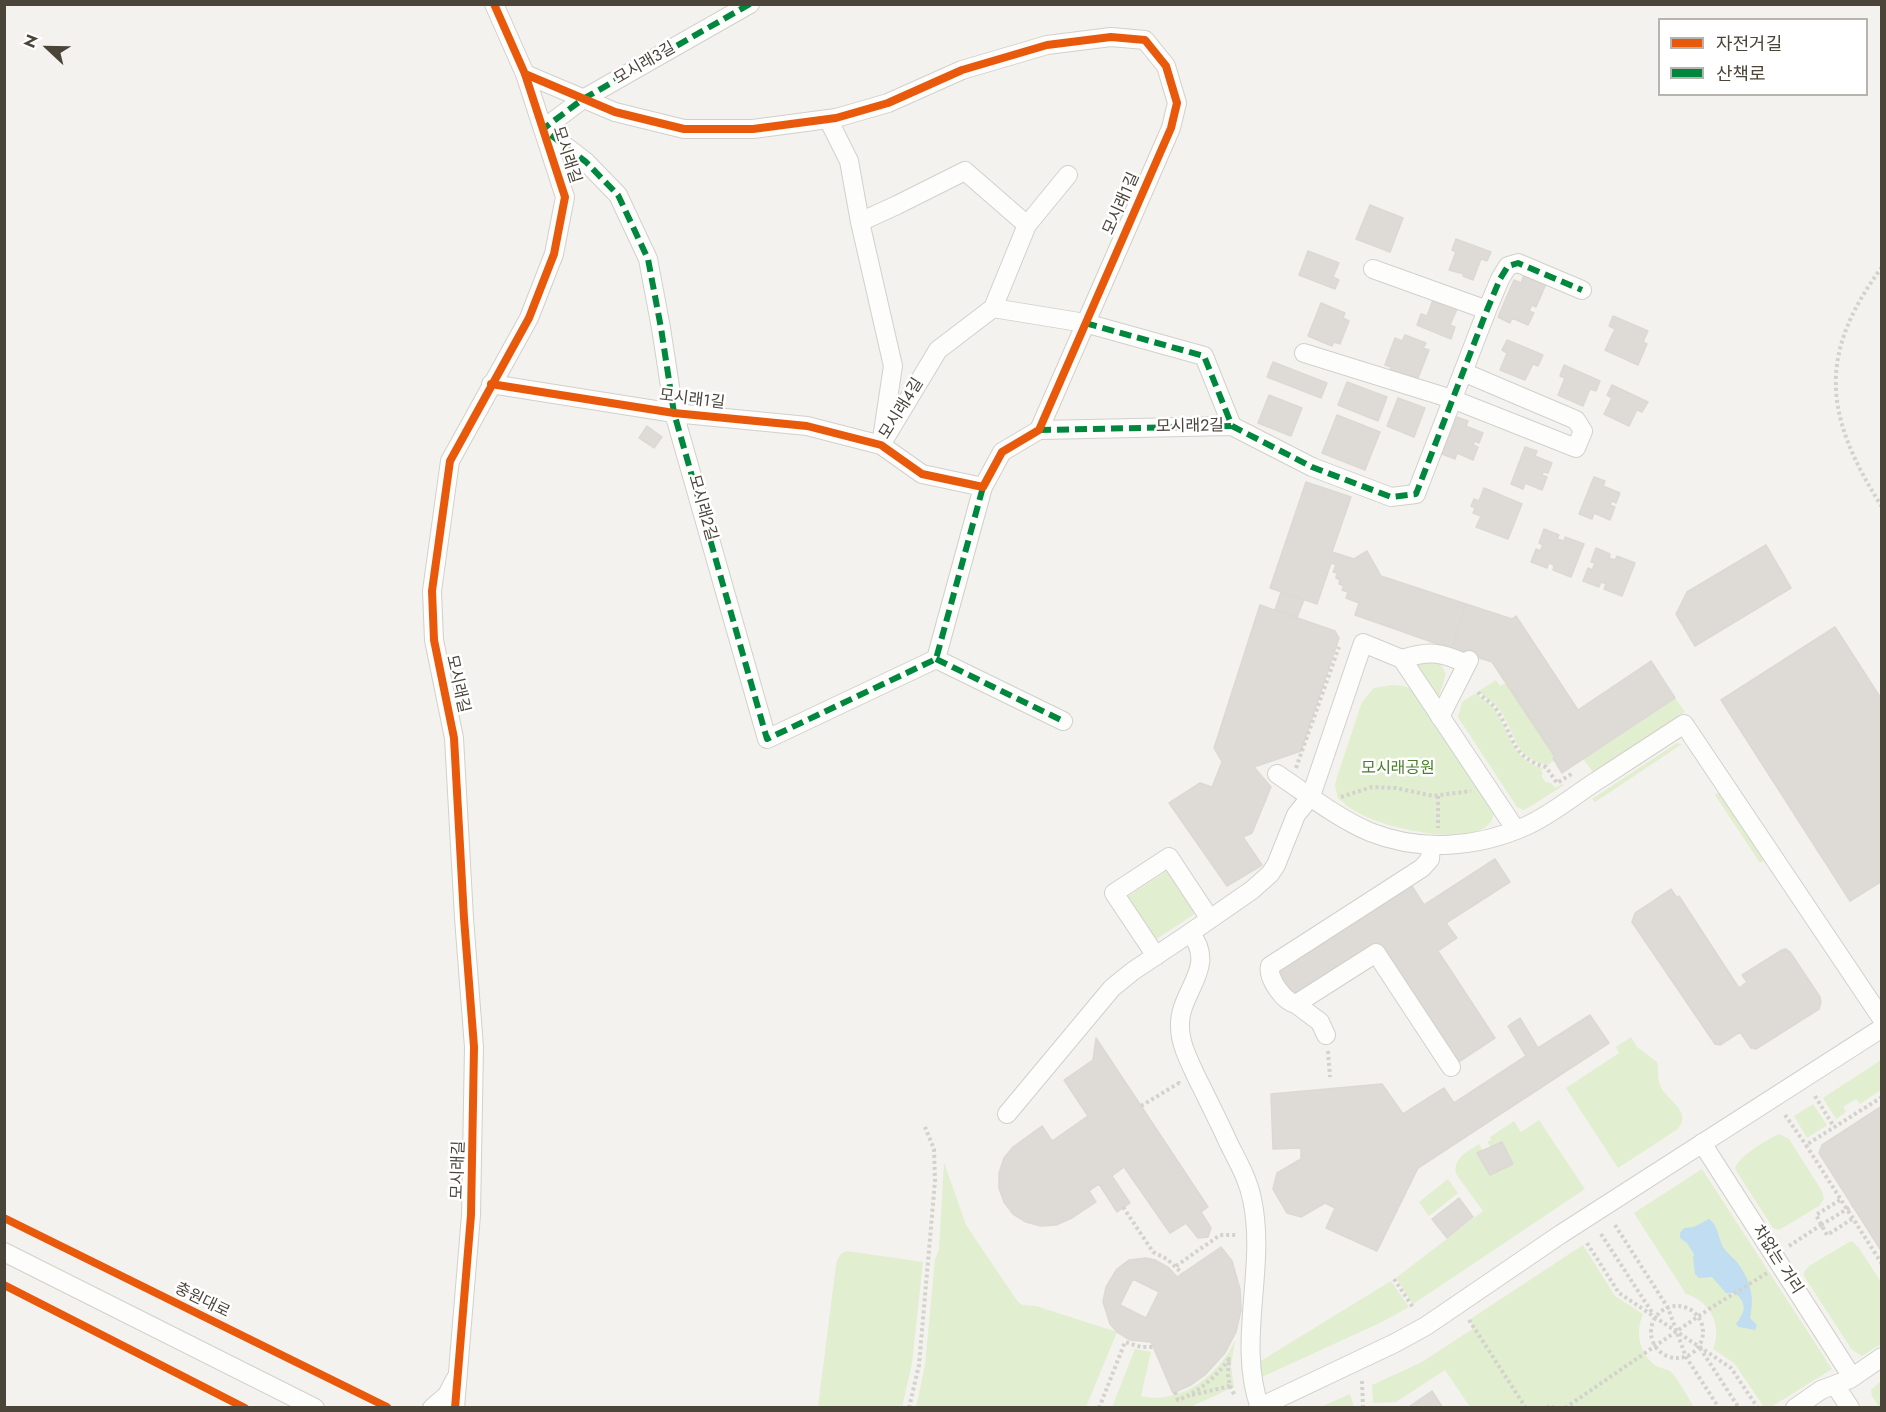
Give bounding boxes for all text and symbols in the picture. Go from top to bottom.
north arrow [18,18,78,78]
legend [1658,18,1868,96]
text: N [18,31,44,51]
text: 자전거길 [1716,31,1782,57]
street label: 모시래3길 [611,39,679,89]
text: 산책로 [1716,61,1766,87]
street label: 모시래길 [548,124,584,186]
street label: 모시래1길 [1100,170,1144,238]
street label: 모시래4길 [876,375,928,443]
street label: 모시래1길 [658,386,726,414]
street label: 모시래2길 [1156,417,1224,437]
street label: 모시래2길 [683,473,721,543]
street label: 모시래길 [441,653,473,715]
park label: 모시래공원 [1361,759,1435,779]
street label: 모시래길 [448,1140,470,1200]
street label: 차없는 거리 [1748,1222,1806,1298]
street label: 충원대로 [171,1279,233,1323]

